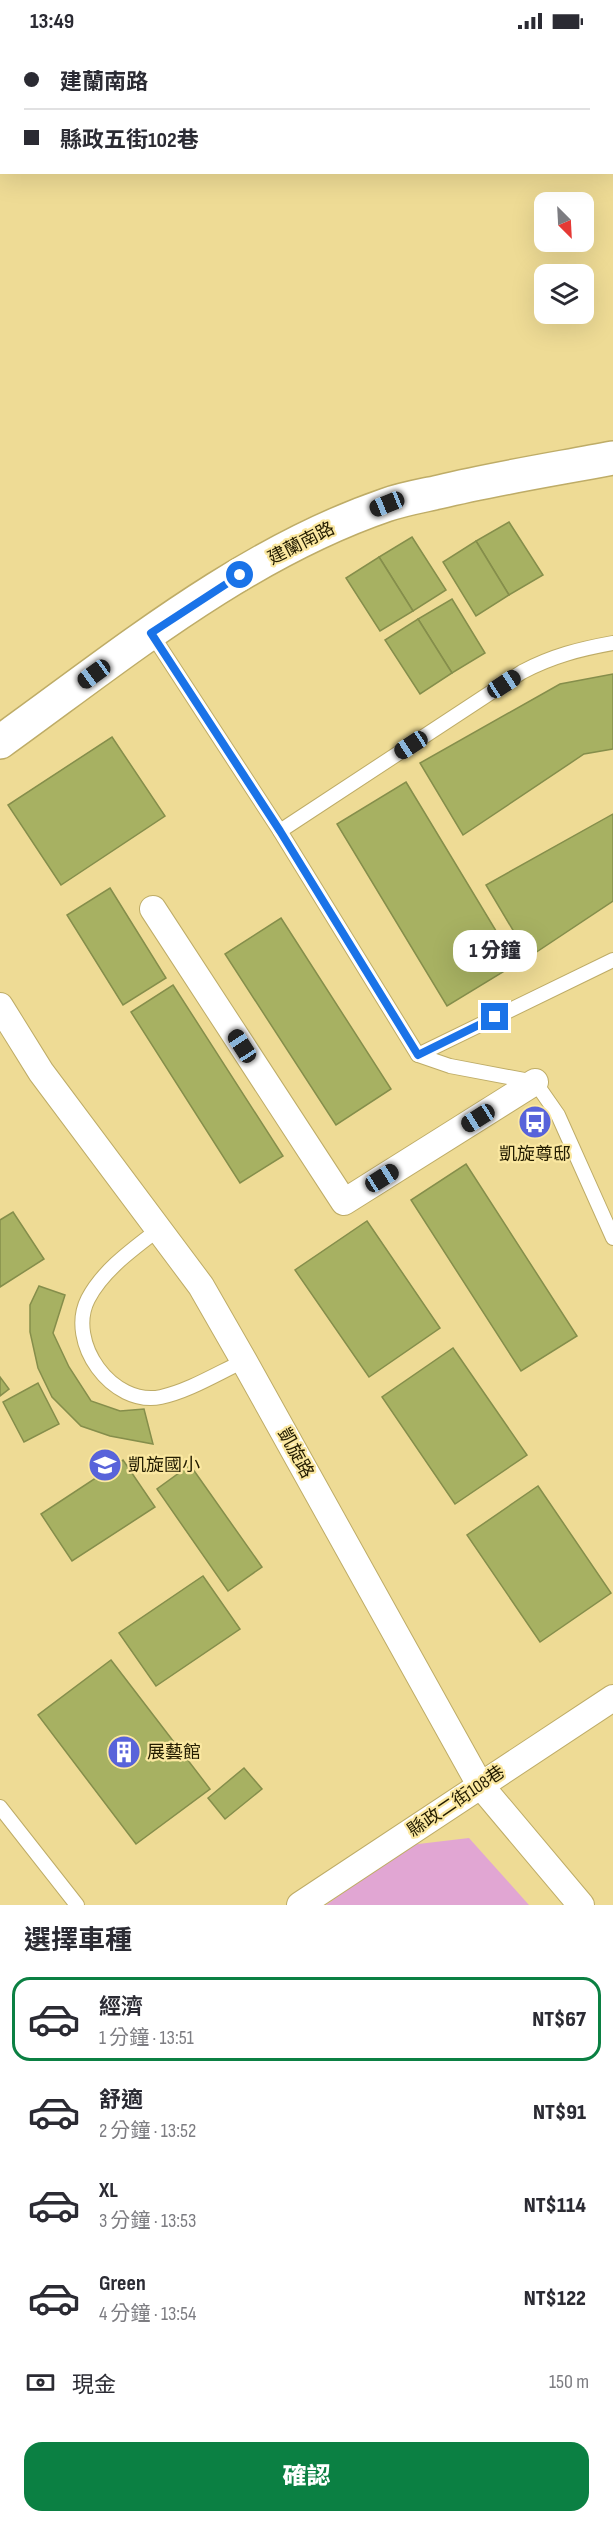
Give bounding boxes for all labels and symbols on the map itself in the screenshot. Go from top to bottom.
north arrow [534,192,594,252]
car [367,489,407,519]
street label: 建蘭南路 [264,518,338,569]
route start [226,561,253,588]
car [74,656,114,692]
car [484,667,524,701]
car [391,728,431,762]
callout: 1 分鐘 [453,930,537,972]
route end [481,1003,508,1030]
car [225,1026,259,1066]
car [458,1101,498,1135]
bus stop icon: 凱旋尊邸 [517,1104,553,1140]
place label: 凱旋尊邸 [499,1144,571,1165]
car [362,1161,402,1195]
street label: 凱旋路 [273,1425,318,1482]
school or university icon: 凱旋國小 [87,1447,123,1483]
place label: 凱旋國小 [128,1455,200,1476]
building icon: 展藝館 [106,1734,142,1770]
place label: 展藝館 [147,1742,201,1763]
street label: 縣政二街108巷 [404,1761,509,1841]

